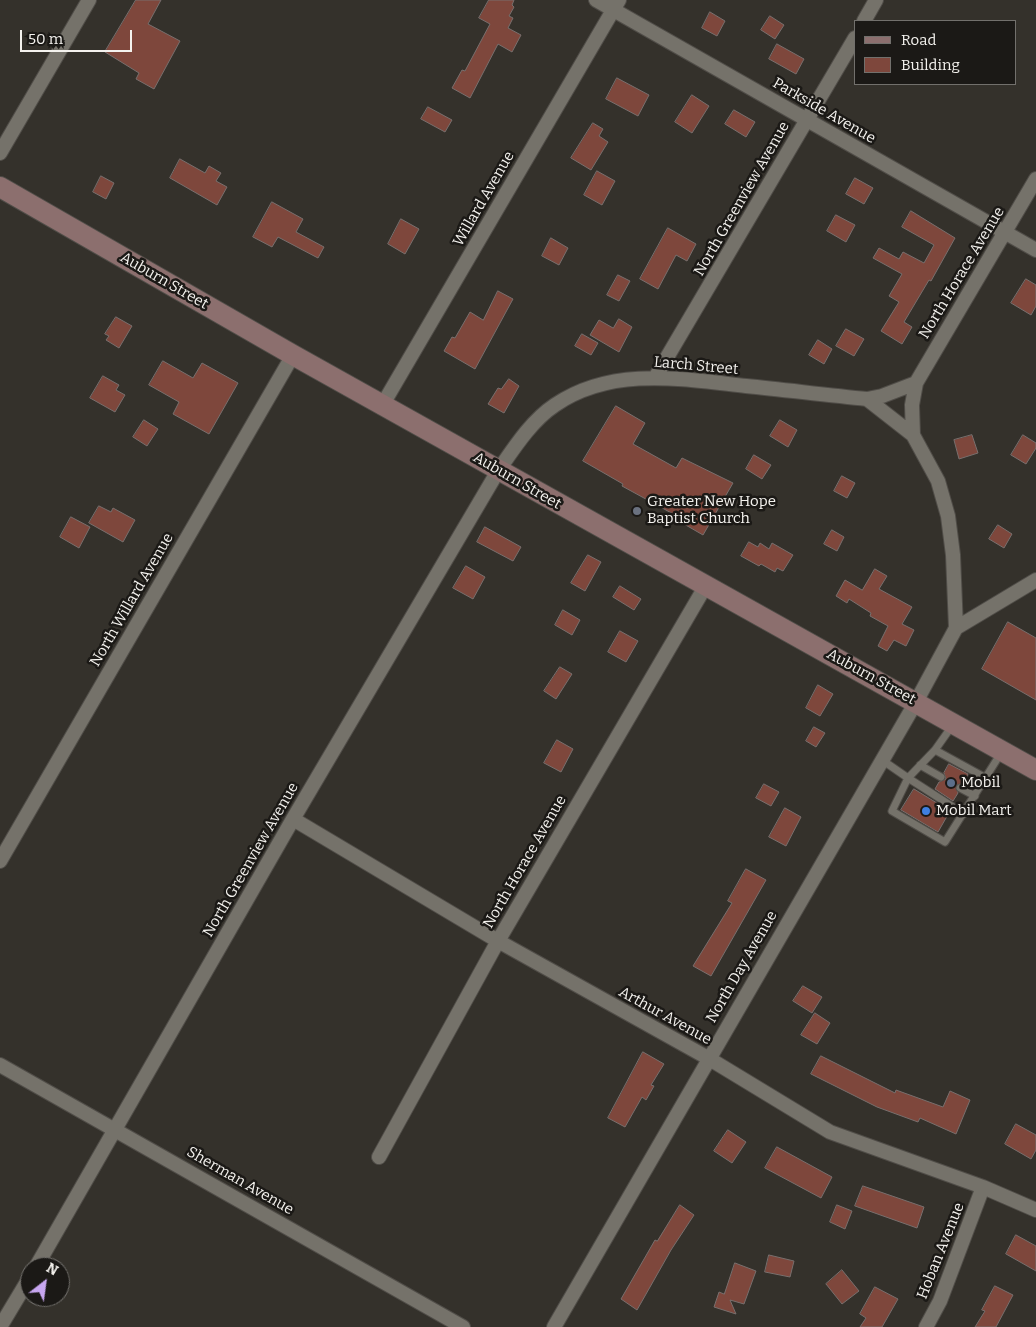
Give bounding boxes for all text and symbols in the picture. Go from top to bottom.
scale bar [22,20,135,52]
legend [854,20,1016,85]
text: 50 m [28,30,63,48]
text: Road [901,31,936,49]
text: Building [901,56,960,74]
street label: Parkside Avenue [769,74,879,148]
street label: North Greenview Avenue [690,119,794,279]
street label: Willard Avenue [450,148,518,250]
street label: North Horace Avenue [916,204,1008,342]
street label: Auburn Street [117,249,211,313]
street label: Larch Street [653,353,739,379]
street label: Auburn Street [470,449,564,513]
place label: Greater New Hope Baptist Church [647,493,776,528]
marker: Greater New Hope Baptist Church [631,505,643,517]
street label: North Willard Avenue [86,530,178,670]
street label: Auburn Street [823,645,919,709]
place label: Mobil [961,774,1000,792]
marker: Mobil [945,777,957,789]
street label: North Greenview Avenue [199,780,303,940]
street label: North Horace Avenue [480,792,570,932]
place label: Mobil Mart [936,802,1012,820]
marker: Mobil Mart [920,805,932,817]
street label: North Day Avenue [703,908,781,1026]
street label: Arthur Avenue [615,983,715,1049]
street label: Sherman Avenue [183,1143,297,1219]
street label: Hoban Avenue [913,1200,969,1302]
north arrow [20,1257,70,1307]
text: N [43,1259,61,1280]

